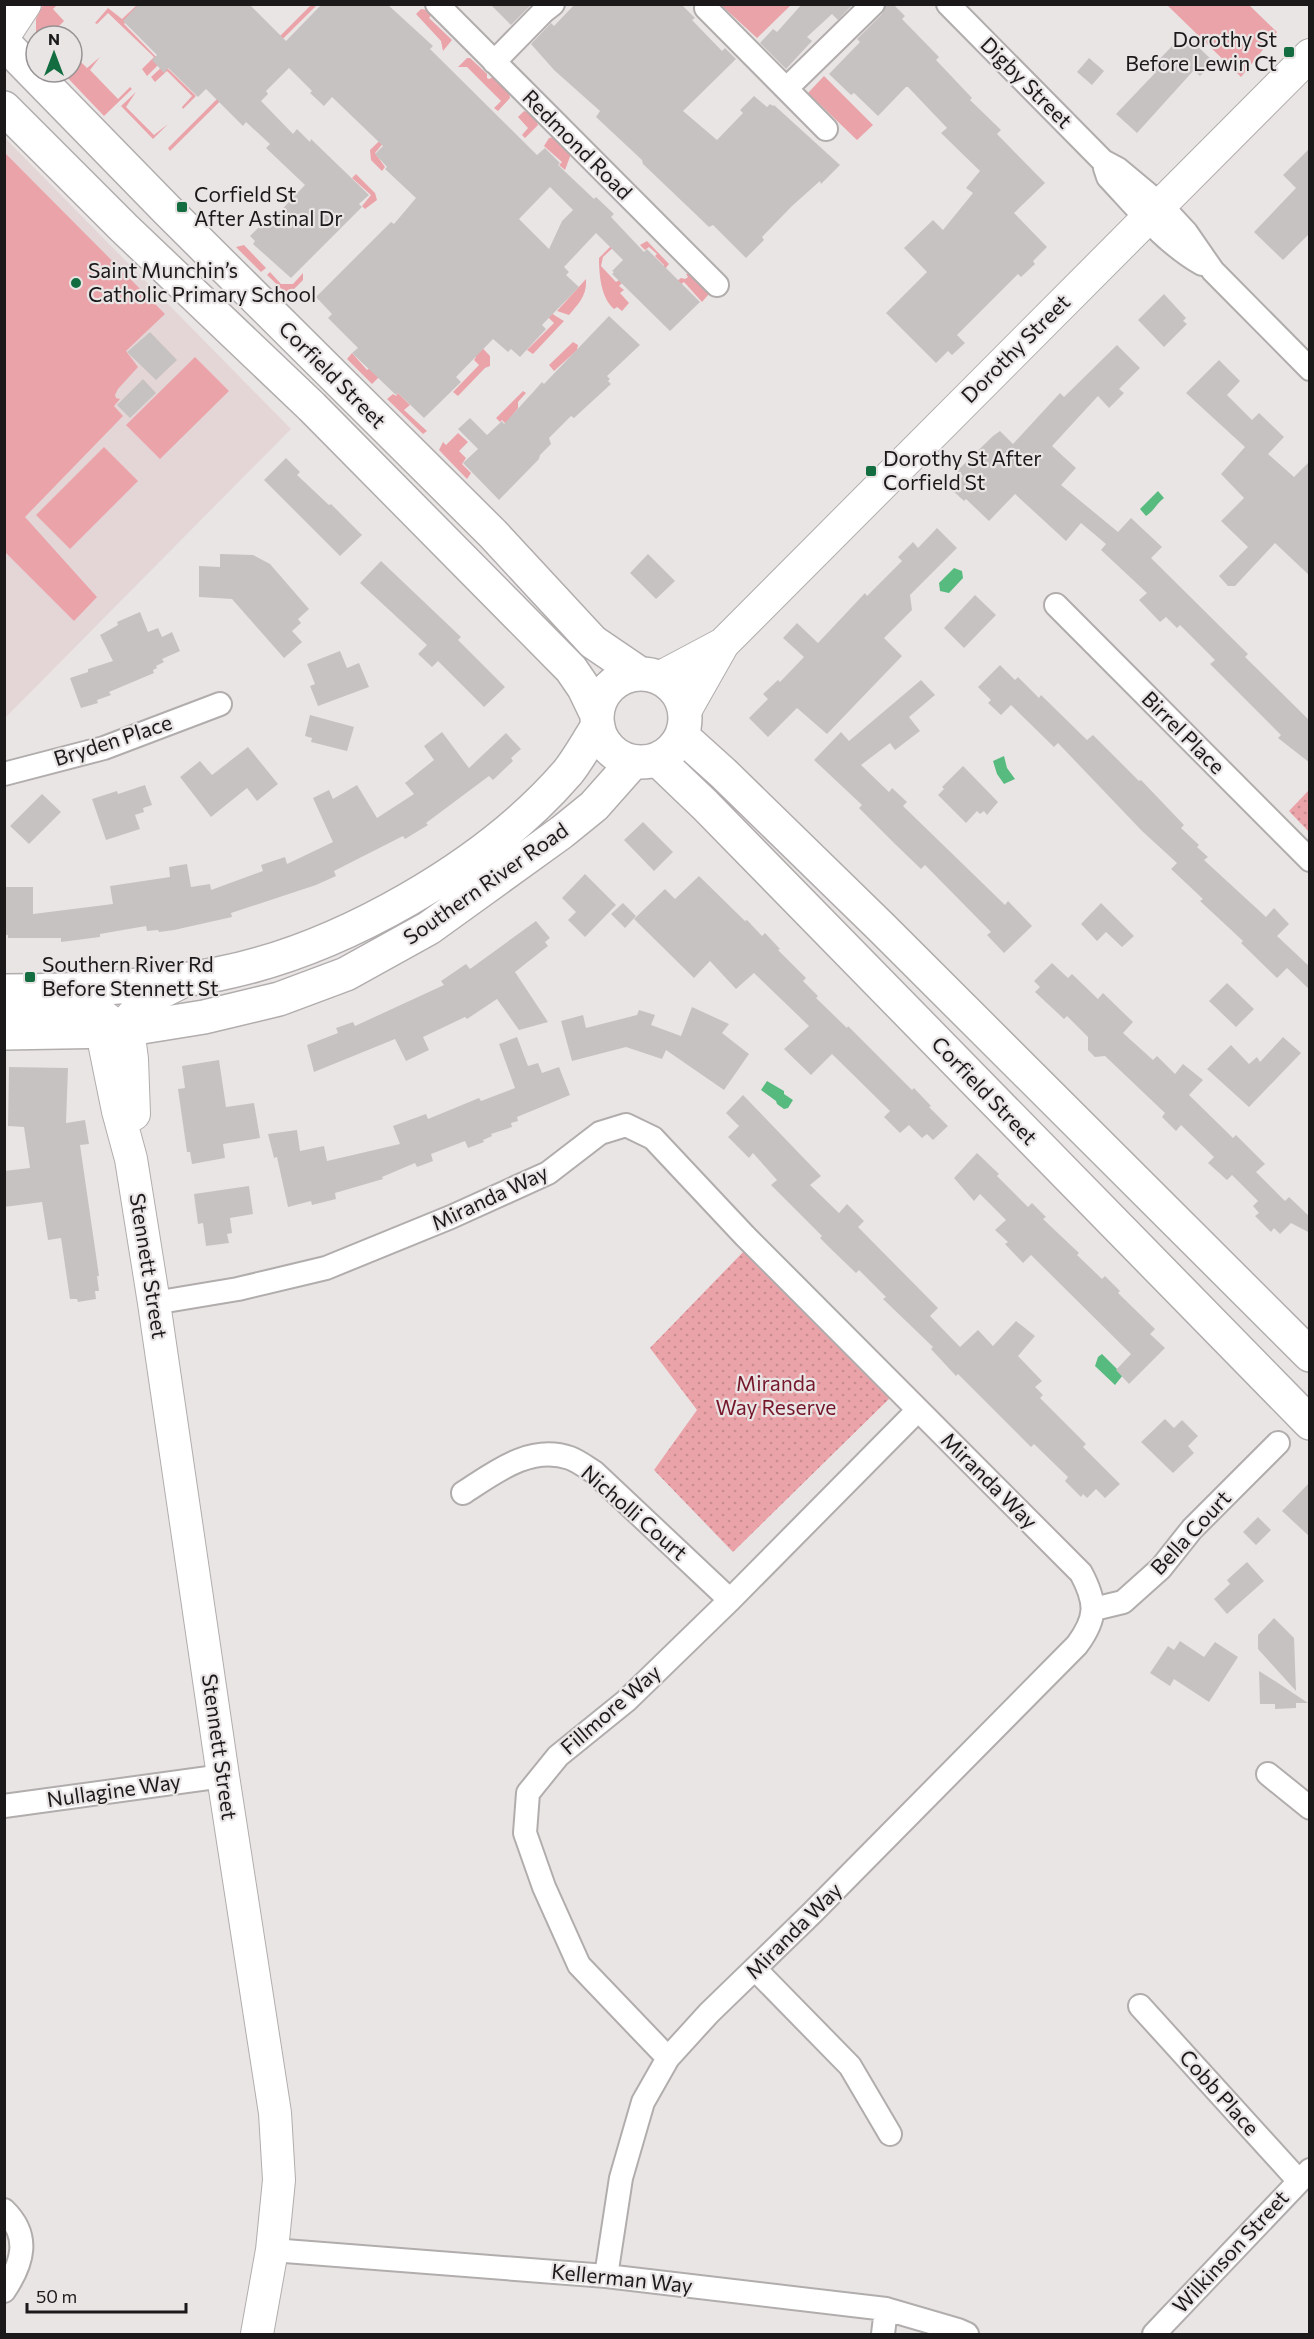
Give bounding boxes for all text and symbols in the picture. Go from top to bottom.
north arrow [24,24,84,84]
place label: Dorothy St Before Lewin Ct [1125,26,1277,75]
text: N [48,29,60,48]
street label: Digby Street [976,31,1078,133]
marker: Dorothy St Before Lewin Ct [1282,45,1296,59]
street label: Redmond Road [518,84,638,204]
place label: Corfield St After Astinal Dr [194,181,343,230]
marker: Corfield St After Astinal Dr [175,200,189,214]
place label: Saint Munchin’s Catholic Primary School [88,257,316,306]
marker: Saint Munchin’s Catholic Primary School [69,276,83,290]
street label: Dorothy Street [956,289,1074,407]
street label: Corfield Street [274,315,392,433]
place label: Dorothy St After Corfield St [883,445,1042,494]
marker: Dorothy St After Corfield St [864,464,878,478]
street label: Birrel Place [1137,685,1231,779]
street label: Bryden Place [50,709,175,770]
street label: Southern River Road [398,817,572,949]
place label: Southern River Rd Before Stennett St [42,951,219,1000]
marker: Southern River Rd Before Stennett St [23,970,37,984]
street label: Corfield Street [927,1031,1043,1149]
street label: Miranda Way [427,1159,552,1235]
street label: Stennett Street [126,1191,173,1340]
park label: Miranda Way Reserve [716,1370,836,1419]
street label: Miranda Way [937,1427,1043,1533]
street label: Nicholli Court [577,1459,693,1565]
street label: Bella Court [1145,1485,1235,1579]
street label: Fillmore Way [555,1659,665,1759]
street label: Stennett Street [198,1672,243,1821]
street label: Nullagine Way [45,1768,183,1811]
street label: Miranda Way [740,1877,846,1983]
street label: Cobb Place [1175,2044,1265,2140]
street label: Wilkinson Street [1167,2184,1293,2317]
street label: Kellerman Way [550,2258,694,2297]
scale bar [27,2276,186,2314]
text: 50 m [36,2285,77,2307]

